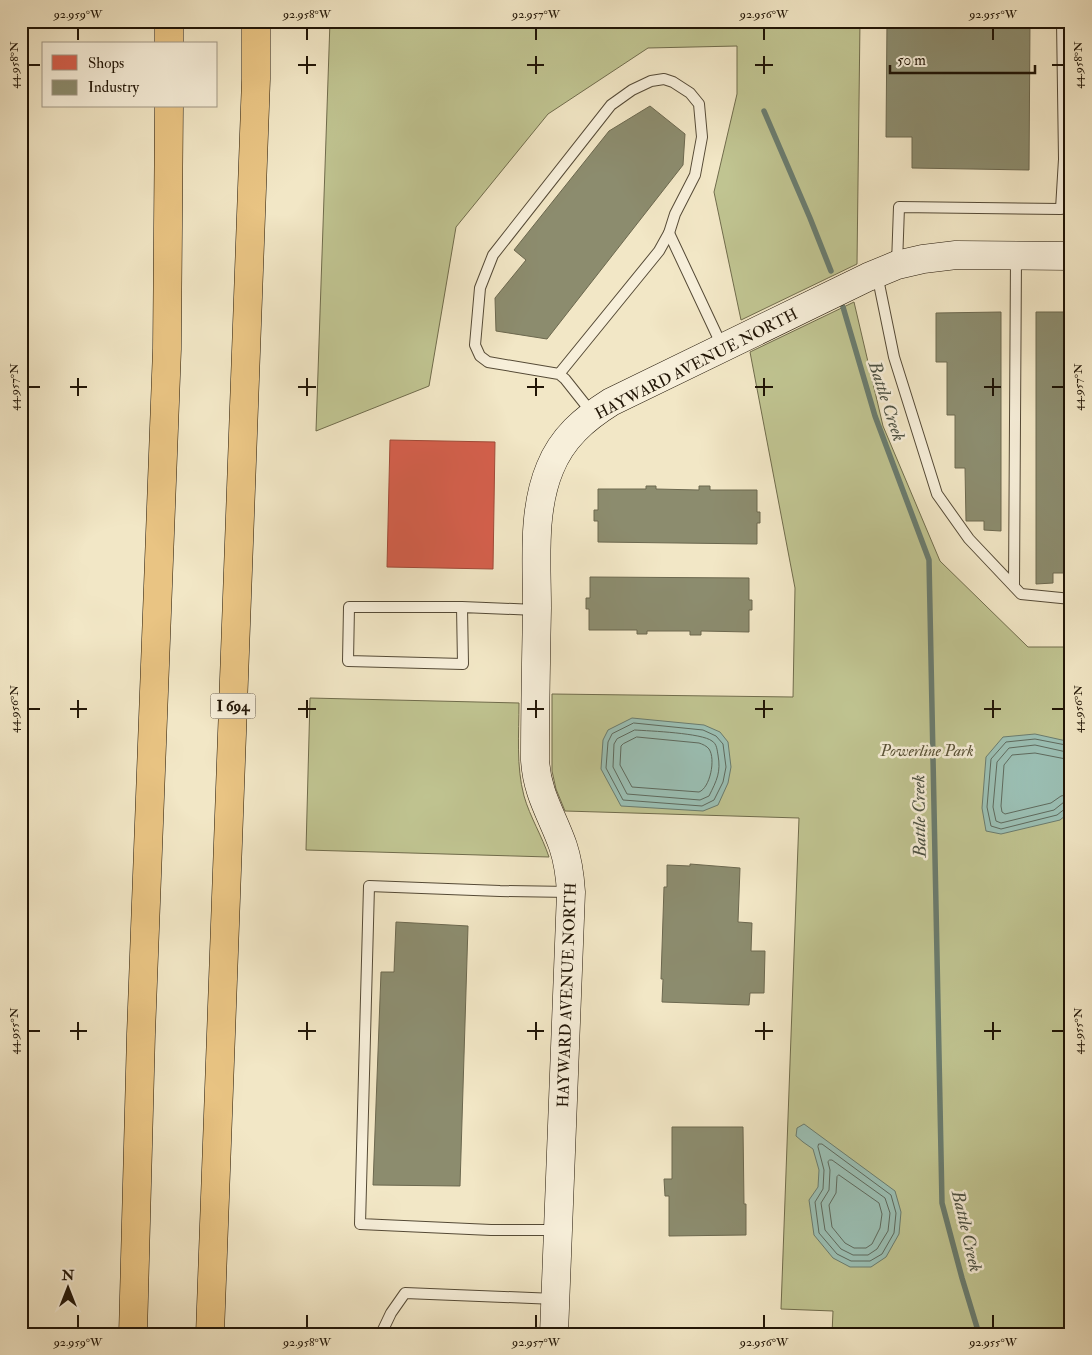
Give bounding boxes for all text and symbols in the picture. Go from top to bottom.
text: 92.959°W [53,7,103,22]
text: 92.958°W [282,7,332,22]
text: 92.957°W [511,7,561,22]
text: 92.956°W [739,7,789,22]
text: 92.955°W [968,7,1018,22]
text: 44.958°N [7,41,22,89]
text: 44.958°N [1071,41,1086,89]
legend [42,42,218,108]
scale bar [890,42,1034,74]
text: 50 m [897,51,926,70]
text: Shops [88,54,124,74]
text: Industry [88,78,139,97]
street label: HAYWARD AVENUE NORTH [592,304,801,424]
water label: Battle Creek [862,357,910,444]
text: 44.957°N [7,363,22,411]
text: 44.957°N [1071,363,1086,411]
text: 44.956°N [7,685,22,733]
text: 44.956°N [1071,685,1086,733]
road number: I 694 [210,694,256,718]
park label: Powerline Park [879,741,974,761]
water label: Battle Creek [907,774,932,859]
street label: HAYWARD AVENUE NORTH [553,882,581,1108]
text: 44.955°N [7,1007,22,1055]
text: 44.955°N [1071,1007,1086,1055]
water label: Battle Creek [946,1187,987,1274]
north arrow [42,1262,92,1312]
text: N [61,1267,75,1284]
text: 92.959°W [53,1335,103,1350]
text: 92.958°W [282,1335,332,1350]
text: 92.957°W [511,1335,561,1350]
text: 92.956°W [739,1335,789,1350]
text: 92.955°W [968,1335,1018,1350]

